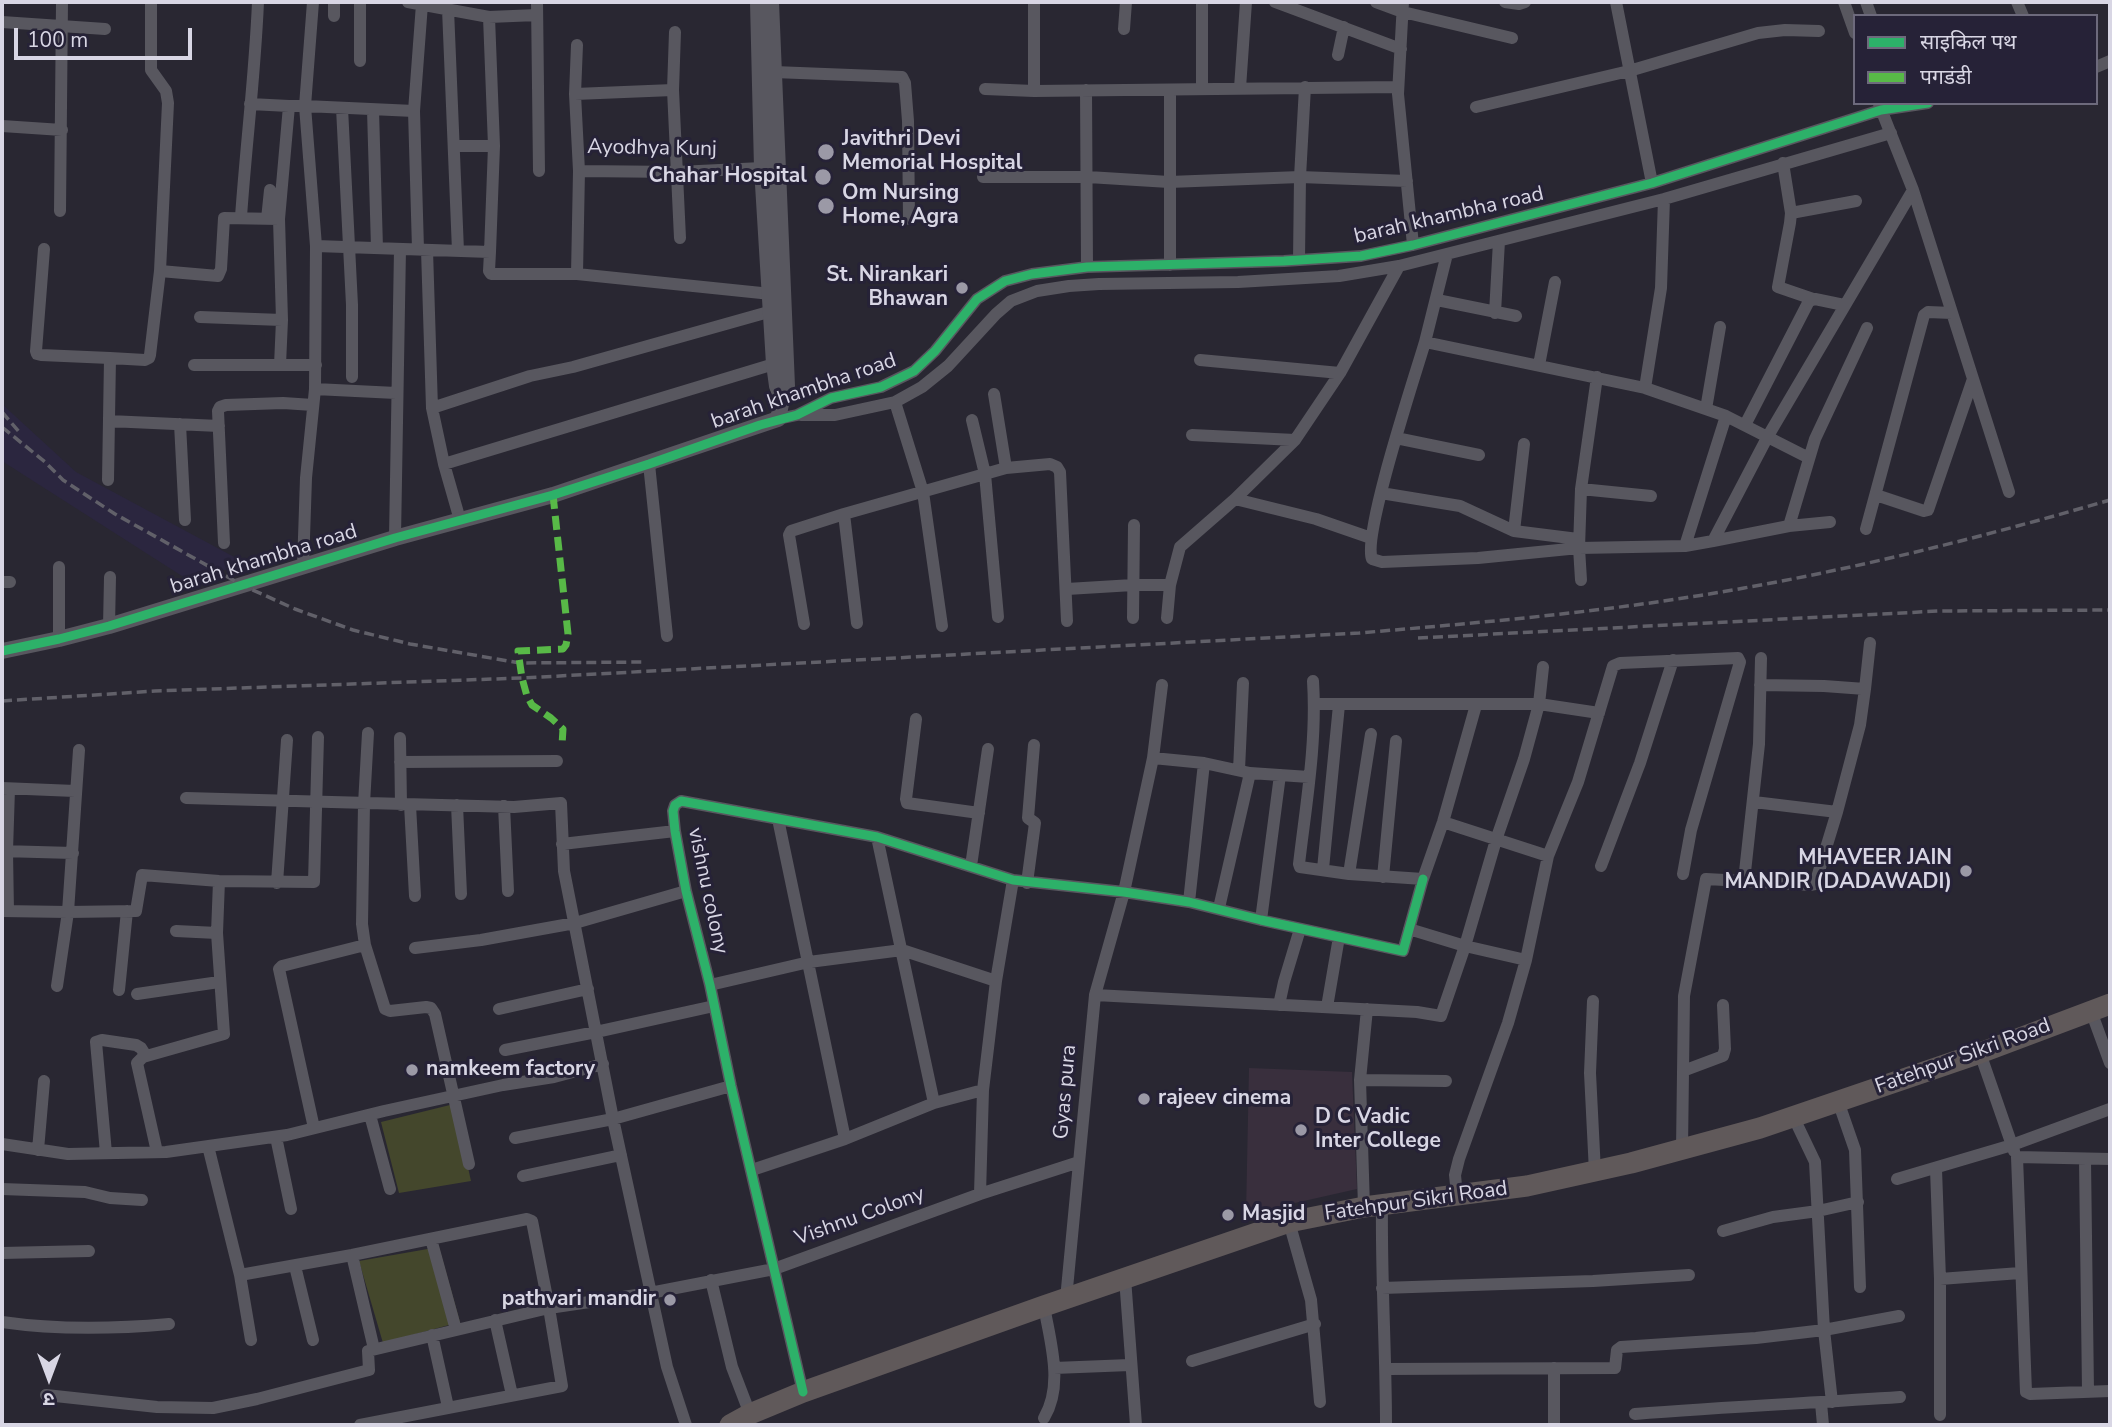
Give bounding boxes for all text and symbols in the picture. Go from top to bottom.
scale bar [18,14,196,58]
legend [1853,14,2098,105]
text: 100 m [27,26,88,54]
text: साइकिल पथ [1920,28,2017,56]
text: पगडंडी [1920,63,1972,91]
place label: Javithri Devi Memorial Hospital [842,127,1022,177]
street label: Ayodhya Kunj [587,135,717,163]
marker: Javithri Devi Memorial Hospital [816,142,836,162]
place label: Chahar Hospital [649,164,807,190]
marker: Chahar Hospital [813,167,833,187]
place label: Om Nursing Home, Agra [842,181,959,231]
street label: barah khambha road [1352,182,1546,250]
marker: Om Nursing Home, Agra [816,196,836,216]
place label: St. Nirankari Bhawan [826,263,948,313]
marker: St. Nirankari Bhawan [954,280,970,296]
street label: barah khambha road [708,349,900,435]
street label: barah khambha road [168,520,360,600]
street label: vishnu colony [681,826,733,956]
place label: MHAVEER JAIN MANDIR (DADAWADI) [1724,846,1952,896]
marker: MHAVEER JAIN MANDIR (DADAWADI) [1958,863,1974,879]
street label: Fatehpur Sikri Road [1872,1014,2054,1100]
street label: Gyas pura [1049,1044,1083,1140]
place label: namkeem factory [426,1057,595,1083]
marker: namkeem factory [404,1062,420,1078]
place label: rajeev cinema [1158,1086,1291,1112]
marker: rajeev cinema [1136,1091,1152,1107]
place label: D C Vadic Inter College [1315,1105,1441,1155]
marker: D C Vadic Inter College [1293,1122,1309,1138]
street label: Fatehpur Sikri Road [1323,1177,1509,1227]
street label: Vishnu Colony [792,1182,928,1252]
place label: Masjid [1242,1202,1305,1228]
marker: Masjid [1220,1207,1236,1223]
place label: pathvari mandir [502,1287,656,1313]
marker: pathvari mandir [662,1292,678,1308]
north arrow [14,1343,84,1413]
text: उ [43,1386,55,1412]

